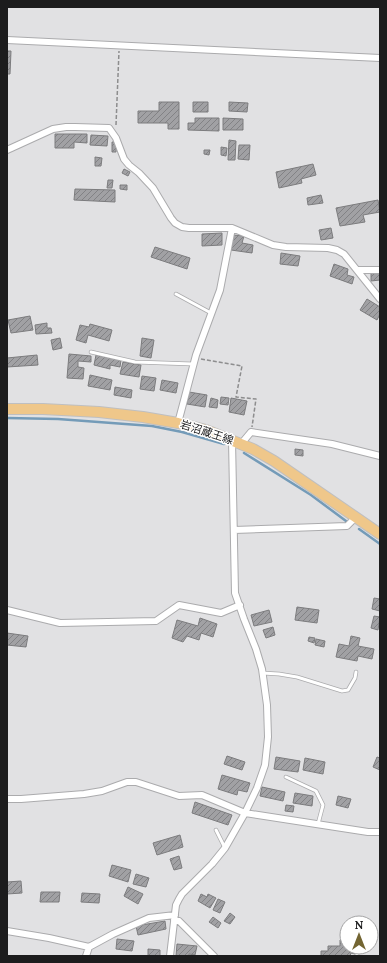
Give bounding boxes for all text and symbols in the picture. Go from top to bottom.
street label: 岩沼蔵王線 [179,417,235,447]
north arrow [339,915,379,955]
text: N [355,918,364,932]

